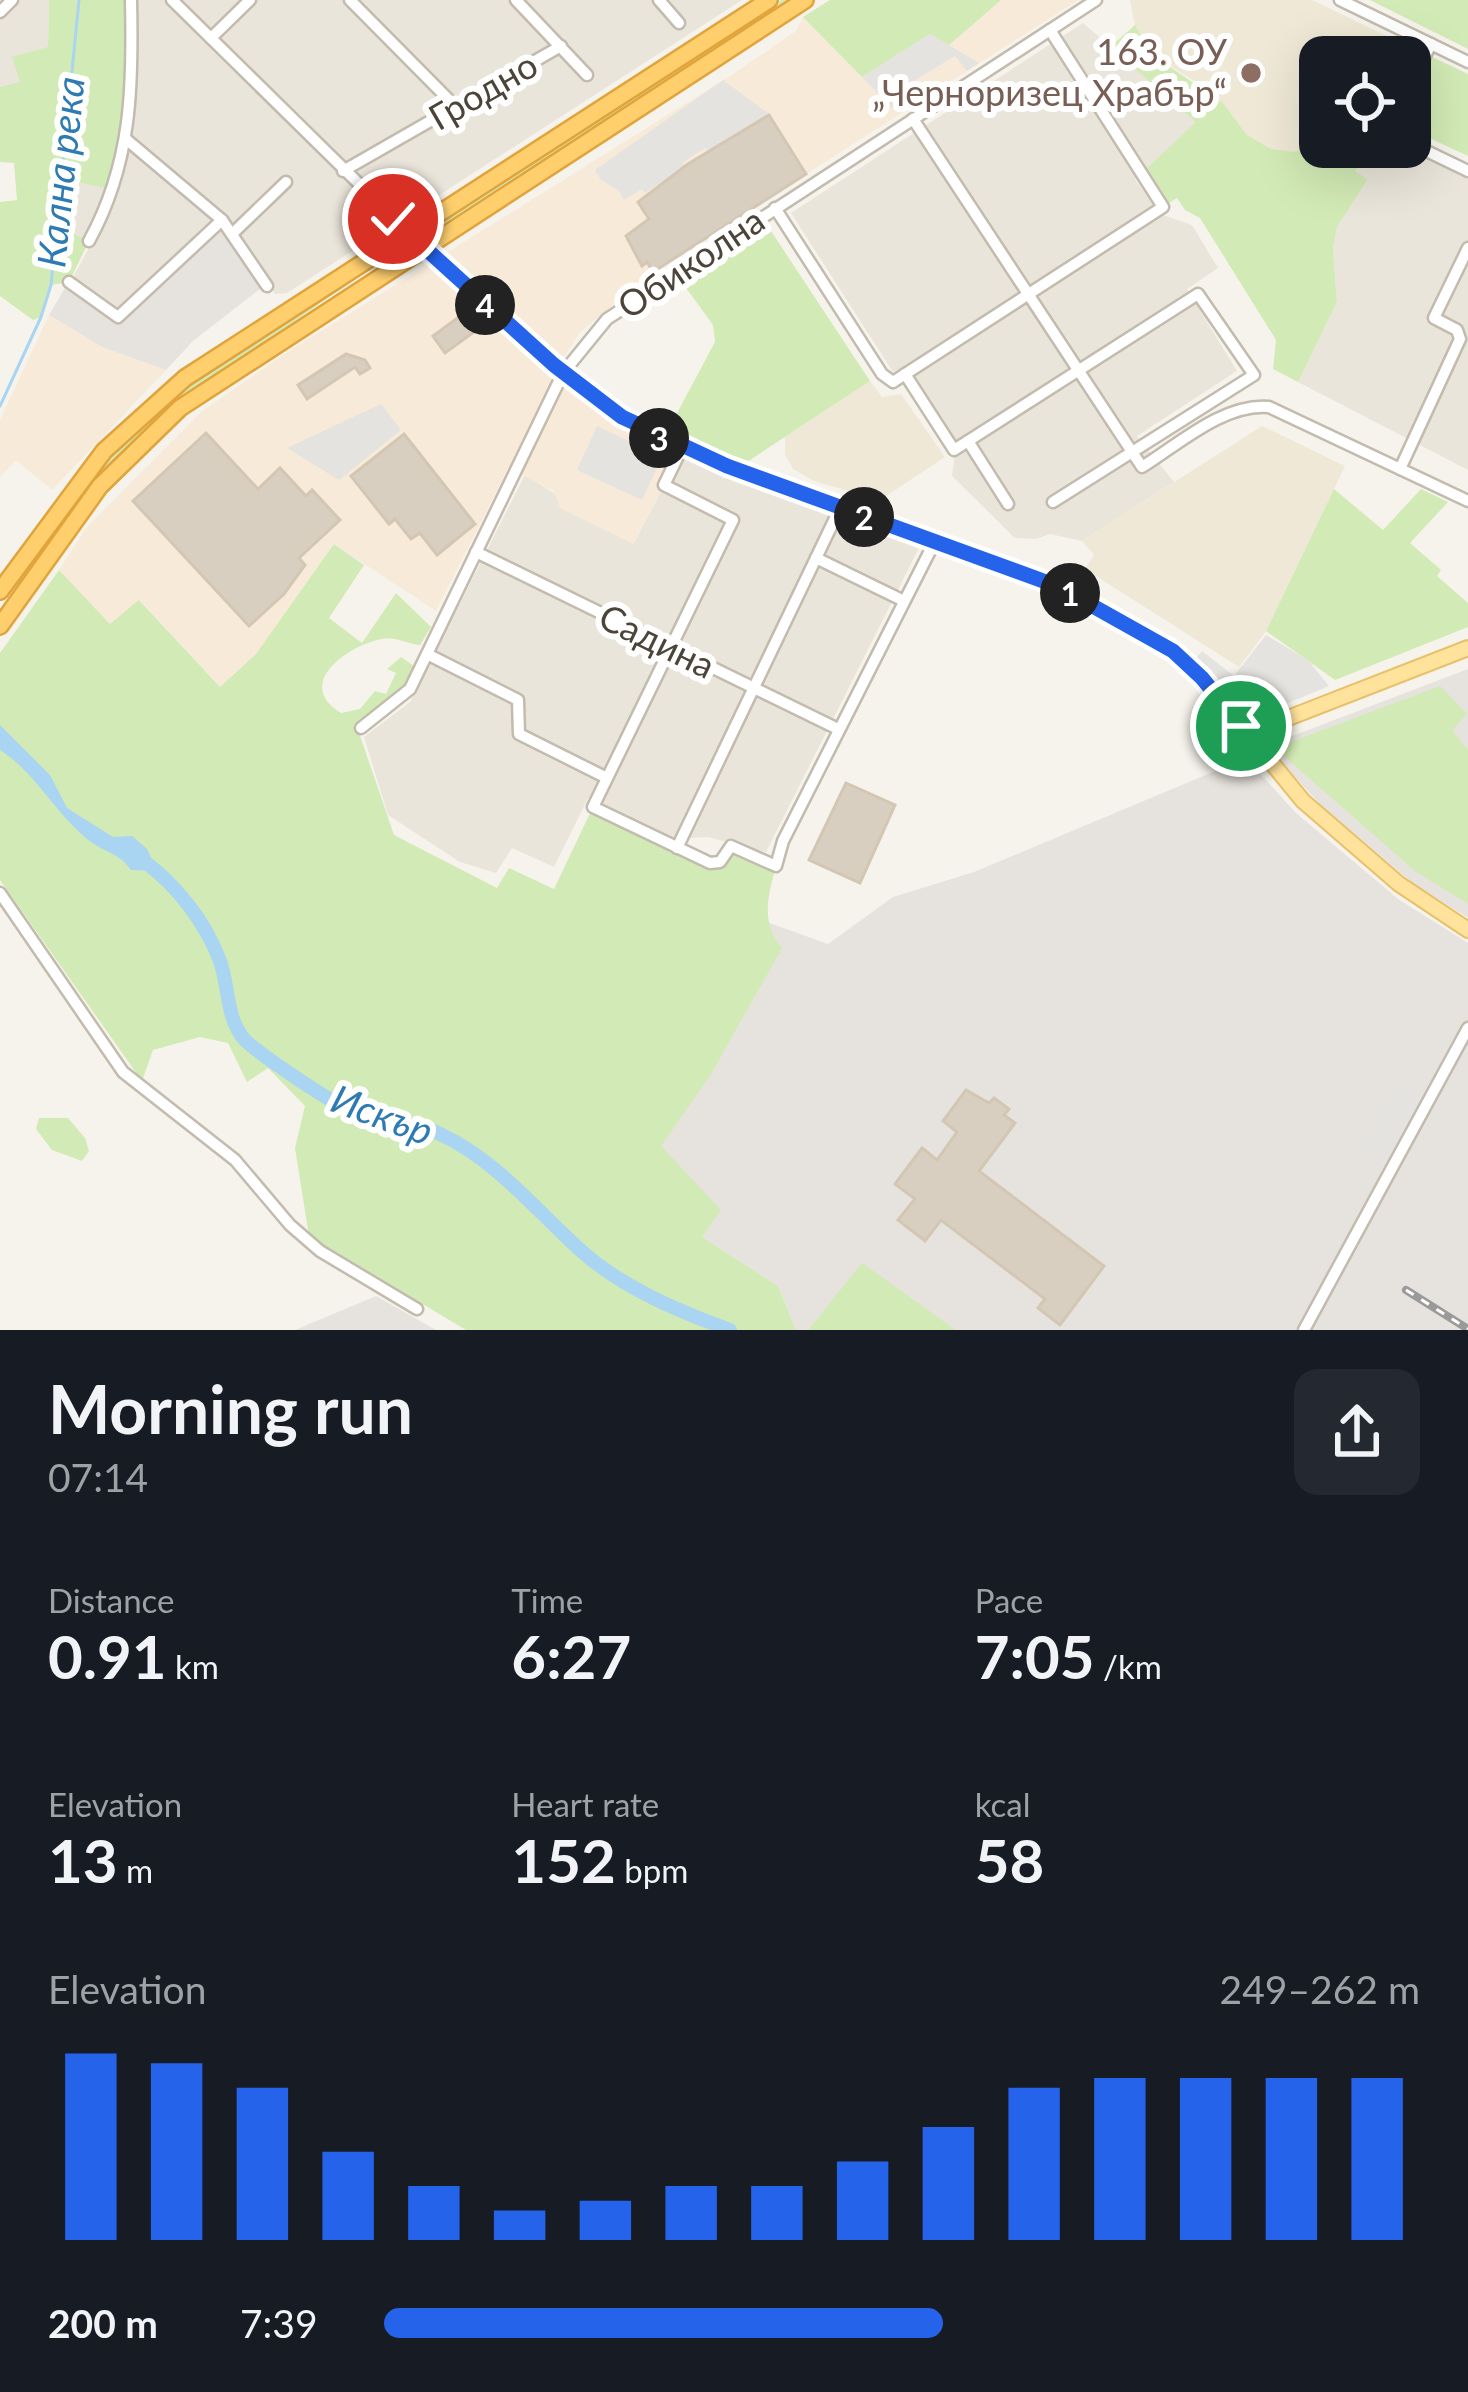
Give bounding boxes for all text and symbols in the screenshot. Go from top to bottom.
place label: 163. ОУ „Черноризец Храбър“ [872,29,1227,114]
map controls [1299,36,1431,168]
button: locate [1299,36,1431,168]
street label: Гродно [420,42,545,139]
marker: 163. ОУ „Черноризец Храбър“ [1238,60,1264,86]
water label: Кална река [27,74,93,270]
pin [342,168,444,270]
icon: check [360,186,426,252]
street label: Обиколна [609,197,772,327]
pin: 4 [455,275,515,335]
text: 4 [475,285,495,325]
pin: 3 [629,408,689,468]
text: 3 [649,418,669,458]
pin: 2 [834,487,894,547]
text: 2 [854,497,874,537]
pin: 1 [1040,563,1100,623]
text: 1 [1060,573,1080,613]
street label: Садина [592,593,722,687]
pin [1190,675,1292,777]
icon: arrive [1208,693,1274,759]
water label: Искър [325,1075,439,1154]
text: Morning run [48,1369,413,1448]
button: share [1294,1369,1420,1495]
text: 07:14 [48,1454,148,1500]
text: Distance [48,1580,175,1620]
text: Time [511,1580,583,1620]
text: Pace [975,1580,1043,1620]
text: 0.91 [48,1620,167,1692]
text: 6:27 [511,1620,631,1692]
text: 7:05 [975,1620,1095,1692]
text: km [167,1646,219,1686]
text: /km [1095,1646,1162,1686]
text: Elevation [48,1784,182,1824]
text: Heart rate [511,1784,659,1824]
text: kcal [975,1784,1030,1824]
text: 13 [48,1824,118,1896]
text: 152 [511,1824,616,1896]
text: 58 [975,1824,1044,1896]
text: m [118,1850,153,1890]
text: bpm [616,1850,688,1890]
text: Elevation [48,1966,206,2012]
text: 249–262 m [1220,1966,1420,2012]
text: 200 m [48,2300,158,2346]
text: 7:39 [240,2300,318,2346]

